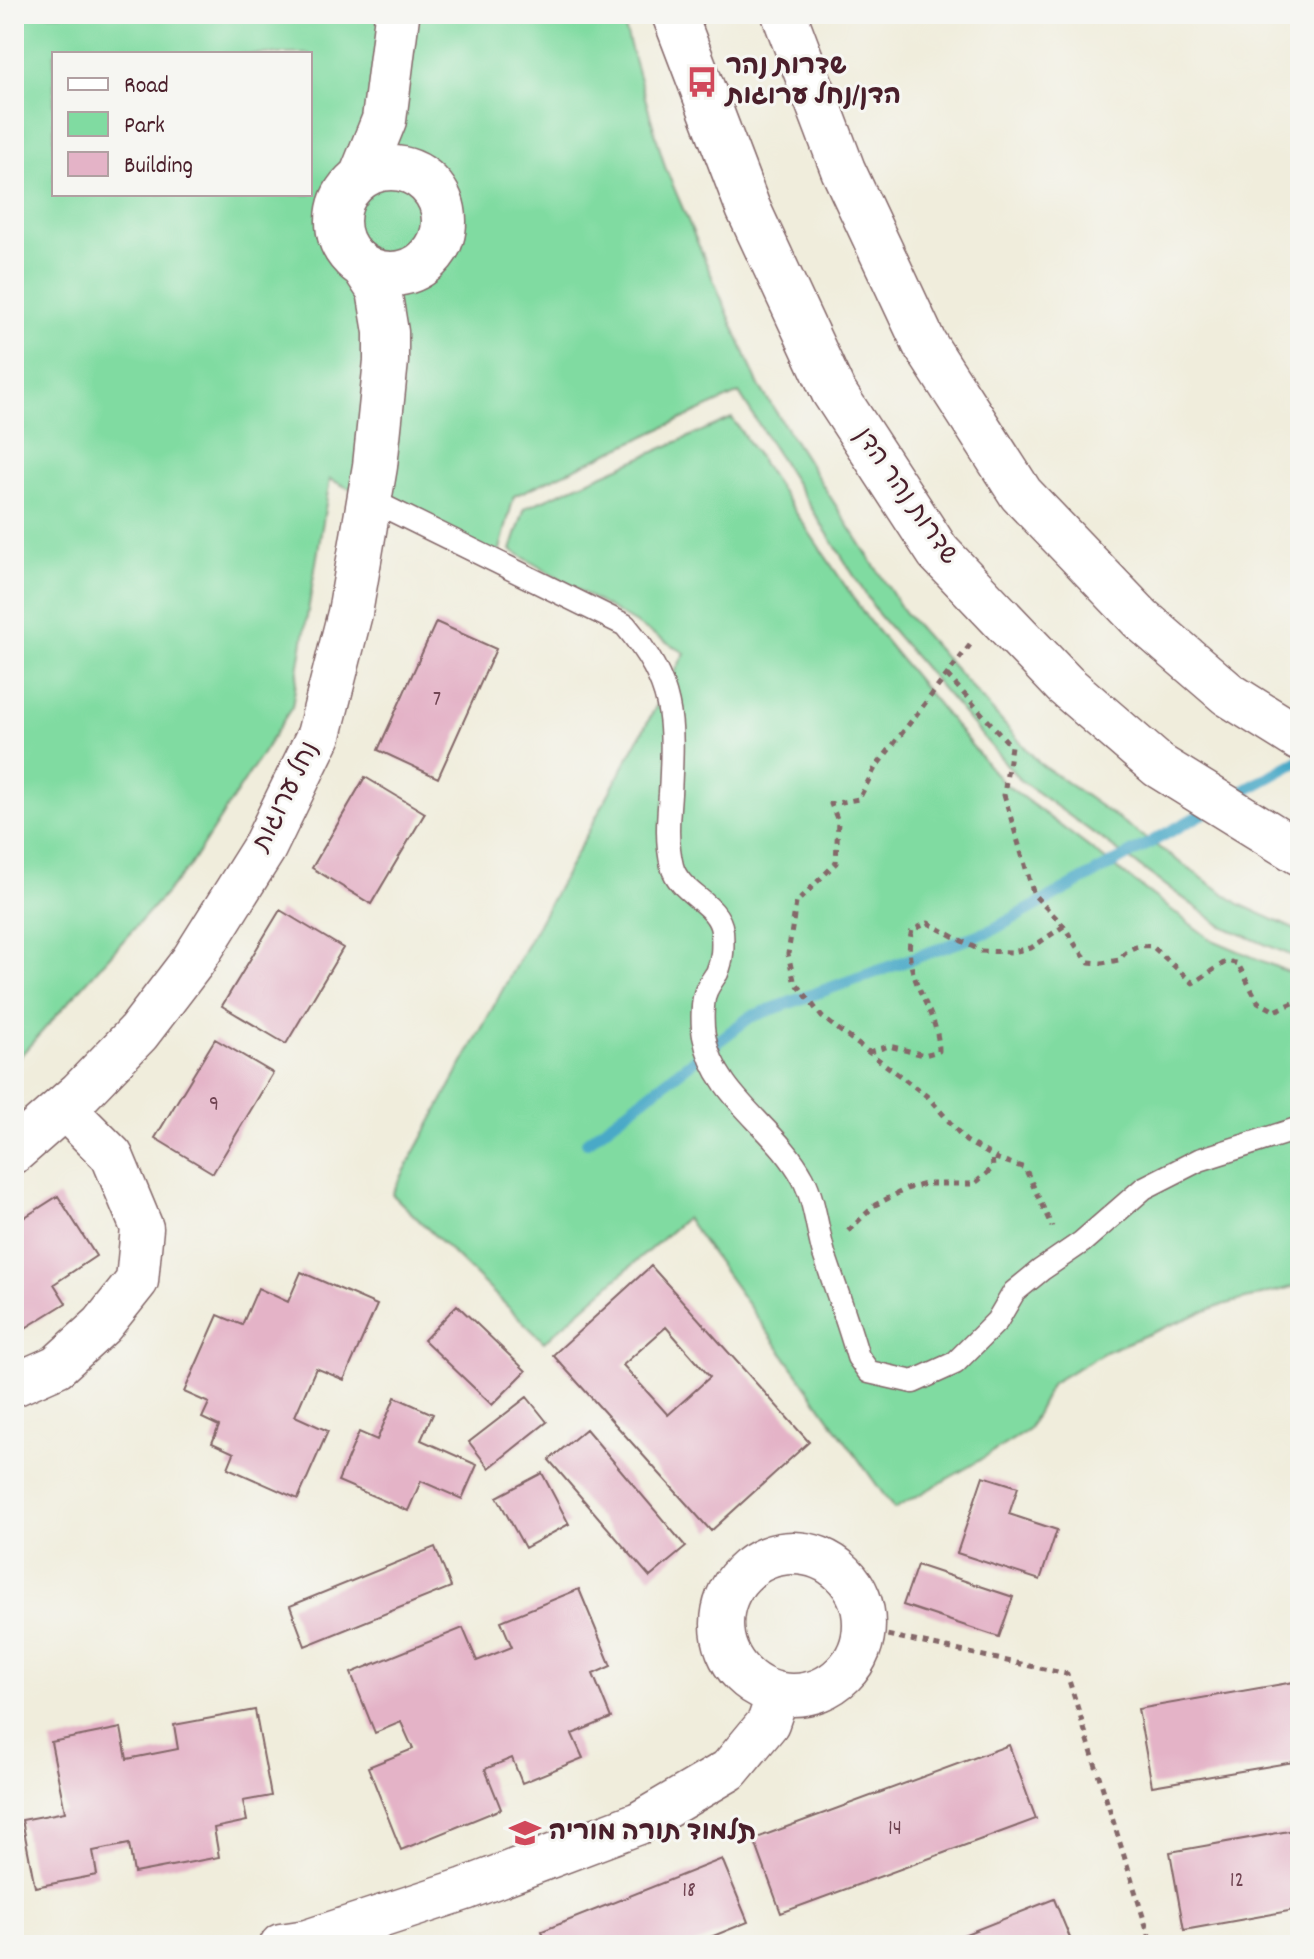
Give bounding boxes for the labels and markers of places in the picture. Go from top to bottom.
place label: שדרות נהר הדן/נחל ערוגות [724,49,901,116]
bus stop icon: שדרות נהר הדן/נחל ערוגות [685,65,719,99]
place label: תלמוד תורה מוריה [549,1815,756,1852]
school or university icon: תלמוד תורה מוריה [508,1816,542,1850]

